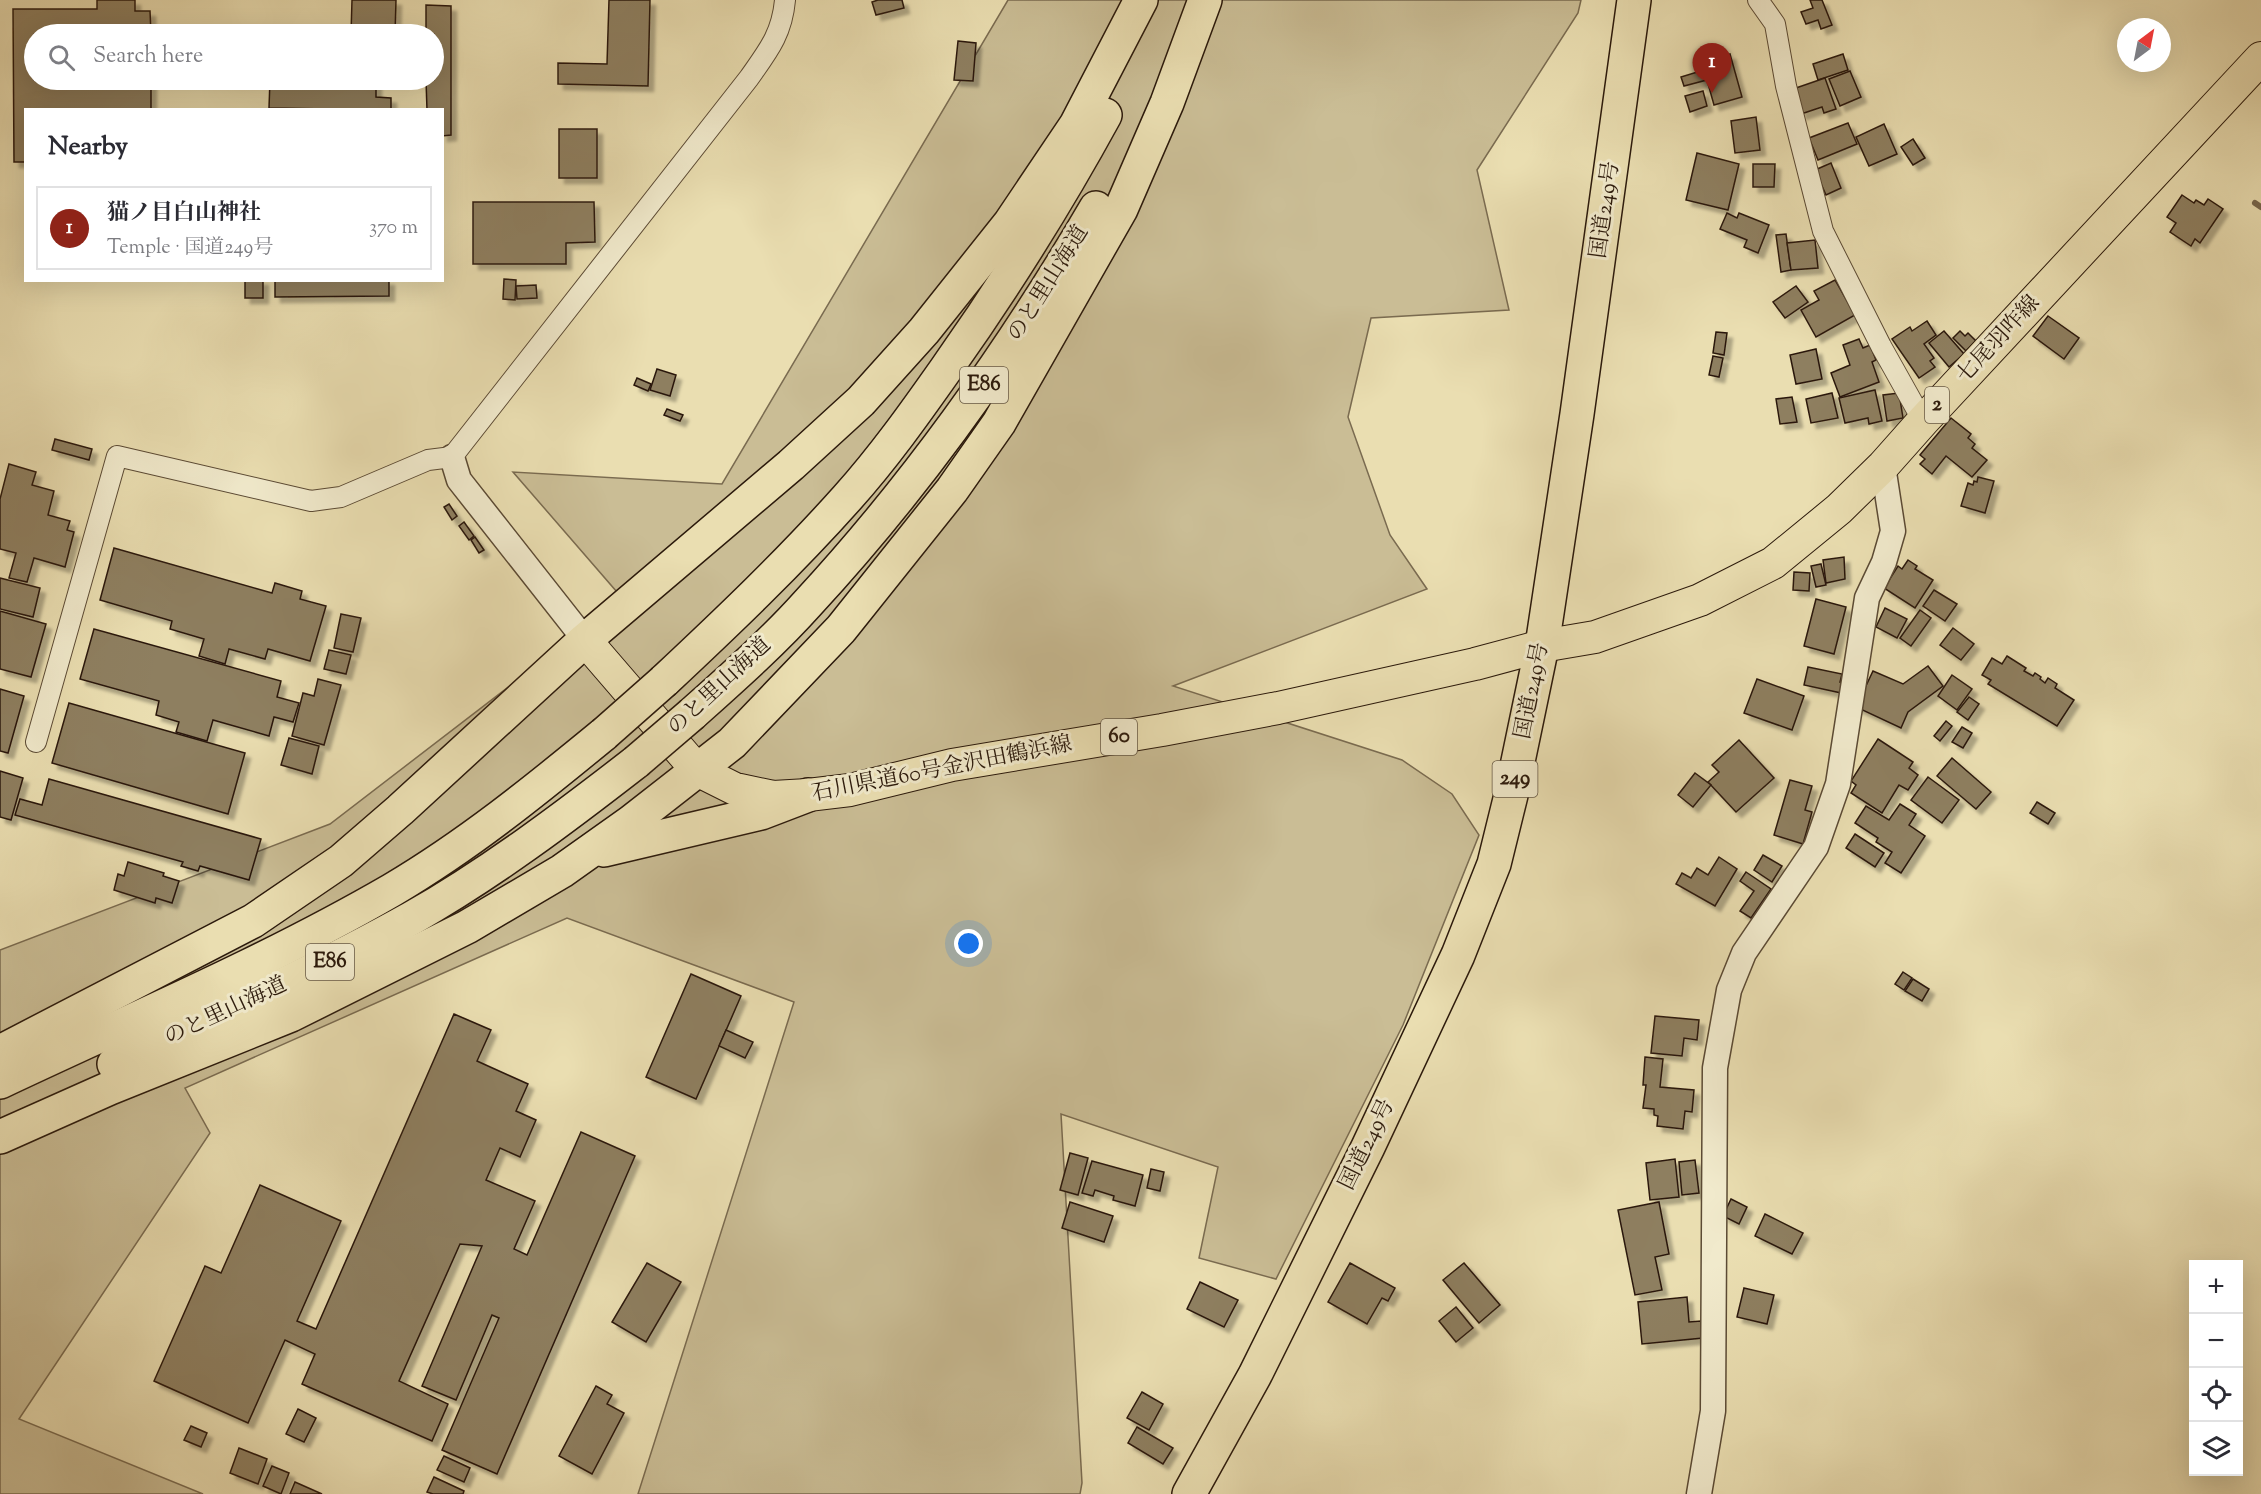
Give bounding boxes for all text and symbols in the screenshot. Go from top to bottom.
north arrow [2117,18,2171,72]
search box [24,24,444,90]
icon: search [45,41,78,74]
text: Search here [93,41,203,73]
pin: 1 [1692,44,1732,93]
text: Nearby [48,129,128,166]
street label: 国道249号 [1583,159,1629,261]
text: 猫ノ目白山神社 [107,198,261,230]
text: 1 [66,214,73,243]
text: 370 m [369,214,418,243]
street label: のと里山海道 [1000,220,1098,348]
text: Temple · 国道249号 [107,234,273,263]
street label: 七尾羽咋線 [1950,289,2048,391]
road number: E86 [960,367,1008,403]
road number: 2 [1925,387,1949,423]
street label: のと里山海道 [661,630,779,744]
street label: 国道249号 [1508,640,1558,742]
road number: 60 [1101,719,1137,755]
street label: 石川県道60号金沢田鶴浜線 [809,729,1075,811]
road number: 249 [1492,761,1538,797]
your location [954,929,983,958]
road number: E86 [306,944,354,980]
street label: のと里山海道 [159,970,293,1054]
street label: 国道249号 [1332,1094,1404,1196]
map controls [2189,1260,2243,1476]
button: + [2189,1260,2243,1314]
button: − [2189,1314,2243,1368]
button: locate [2189,1368,2243,1422]
button: layers [2189,1422,2243,1476]

